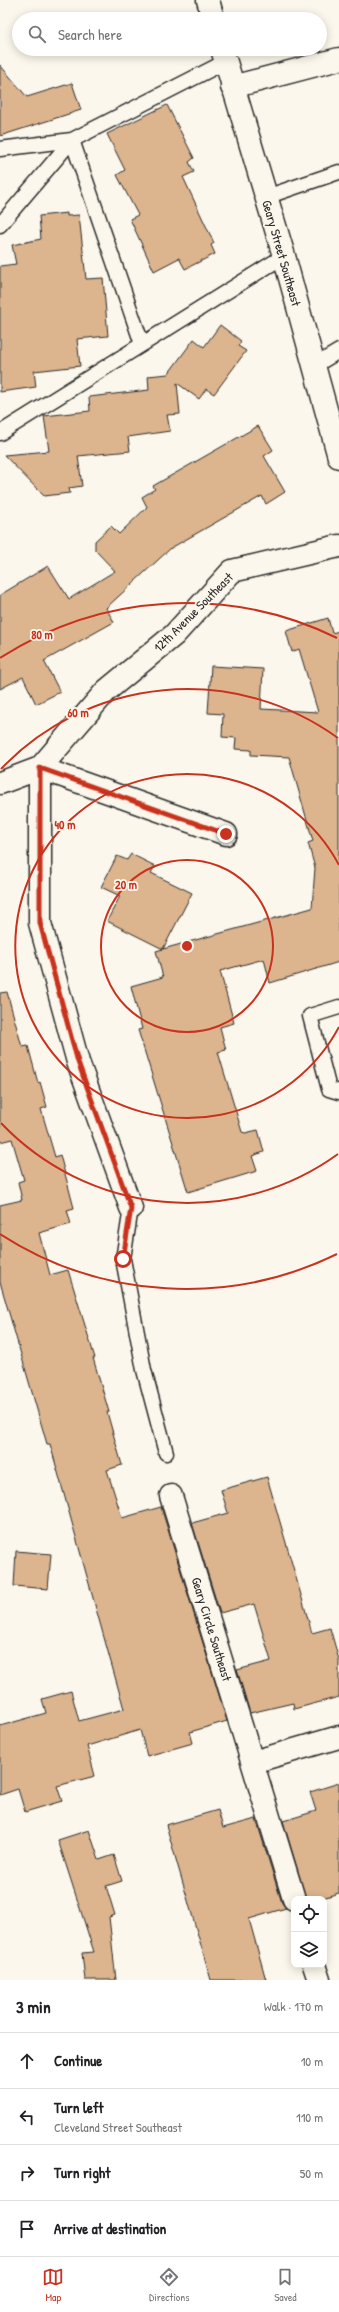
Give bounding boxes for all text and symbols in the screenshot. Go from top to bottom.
search box [12,12,327,56]
icon: search [26,23,48,45]
text: Search here [58,24,122,45]
street label: Geary Street Southeast [258,198,306,309]
street label: 12th Avenue Southeast [149,568,237,656]
text: 80 m [31,626,53,643]
text: 60 m [67,704,89,721]
text: 40 m [55,816,75,833]
route end [217,825,235,843]
text: 20 m [115,876,137,893]
centre of rings [180,939,194,953]
route start [114,1250,132,1268]
street label: Geary Circle Southeast [188,1575,237,1684]
map controls [291,1896,327,1968]
button: locate [291,1896,327,1932]
button: layers [291,1932,327,1968]
text: 3 min [16,1995,51,2018]
text: Walk · 170 m [264,1997,323,2015]
icon: ahead [16,2050,38,2072]
text: Continue [54,2050,102,2071]
text: 10 m [301,2052,323,2070]
text: Turn left [54,2097,104,2118]
icon: left [16,2106,38,2128]
text: 110 m [296,2108,323,2126]
text: Cleveland Street Southeast [54,2118,182,2136]
icon: right [16,2162,38,2184]
text: Turn right [54,2162,110,2183]
text: 50 m [300,2164,323,2182]
icon: arrive [16,2218,38,2240]
text: Arrive at destination [54,2218,166,2239]
tab: Map [42,2266,64,2304]
tab: Directions [149,2266,190,2304]
tab: Saved [274,2266,297,2304]

